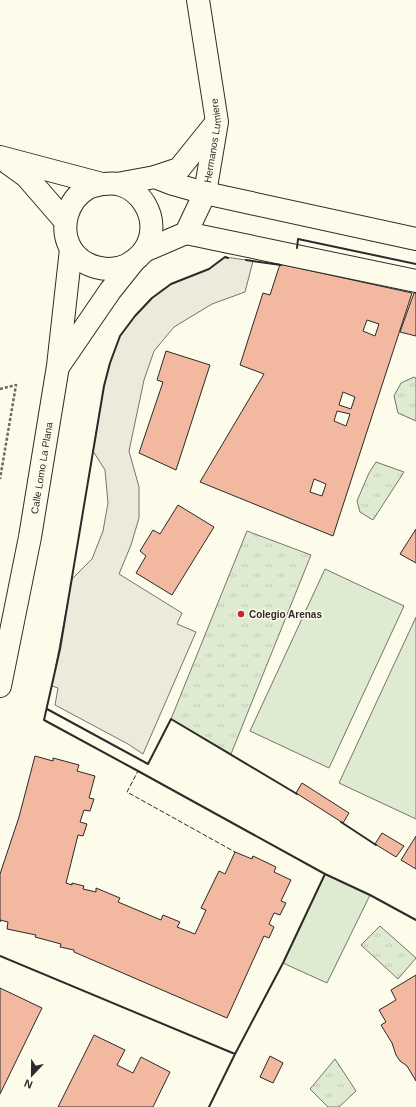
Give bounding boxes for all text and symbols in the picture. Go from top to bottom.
street label: Hermanos Lumiere [202,97,223,184]
street label: Calle Lomo La Plana [29,421,55,515]
marker: Colegio Arenas [236,609,246,619]
place label: Colegio Arenas [249,609,322,620]
north arrow [12,1055,52,1095]
text: N [22,1077,34,1091]

